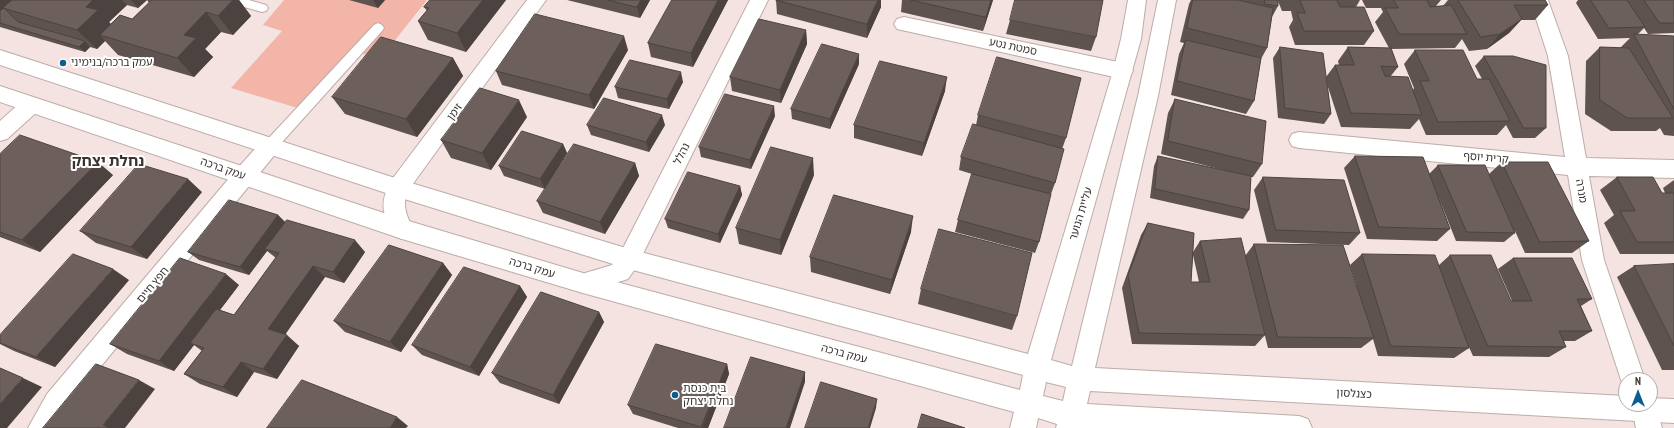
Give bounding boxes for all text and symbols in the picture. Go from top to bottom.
street label: סמטת נטע [988,35,1038,59]
place label: עמק ברכה/בנימיני [71,56,153,70]
marker: עמק ברכה/בנימיני [58,58,68,68]
street label: זימן [444,101,466,123]
street label: נהלל [671,141,693,167]
street label: קרית יוסף [1463,149,1509,167]
district label: נחלת יצחק [72,153,144,171]
street label: עמק ברכה [199,155,247,183]
street label: מנרה [1572,178,1590,204]
street label: עליית הנוער [1067,186,1095,242]
street label: עמק ברכה [508,255,556,281]
street label: חפץ חיים [134,264,172,306]
street label: עמק ברכה [820,342,868,366]
north arrow [1618,372,1658,412]
text: N [1635,374,1641,388]
place label: בית כנסת נחלת יצחק [683,382,734,408]
street label: כצנלסון [1336,386,1372,402]
marker: בית כנסת נחלת יצחק [670,390,680,400]

